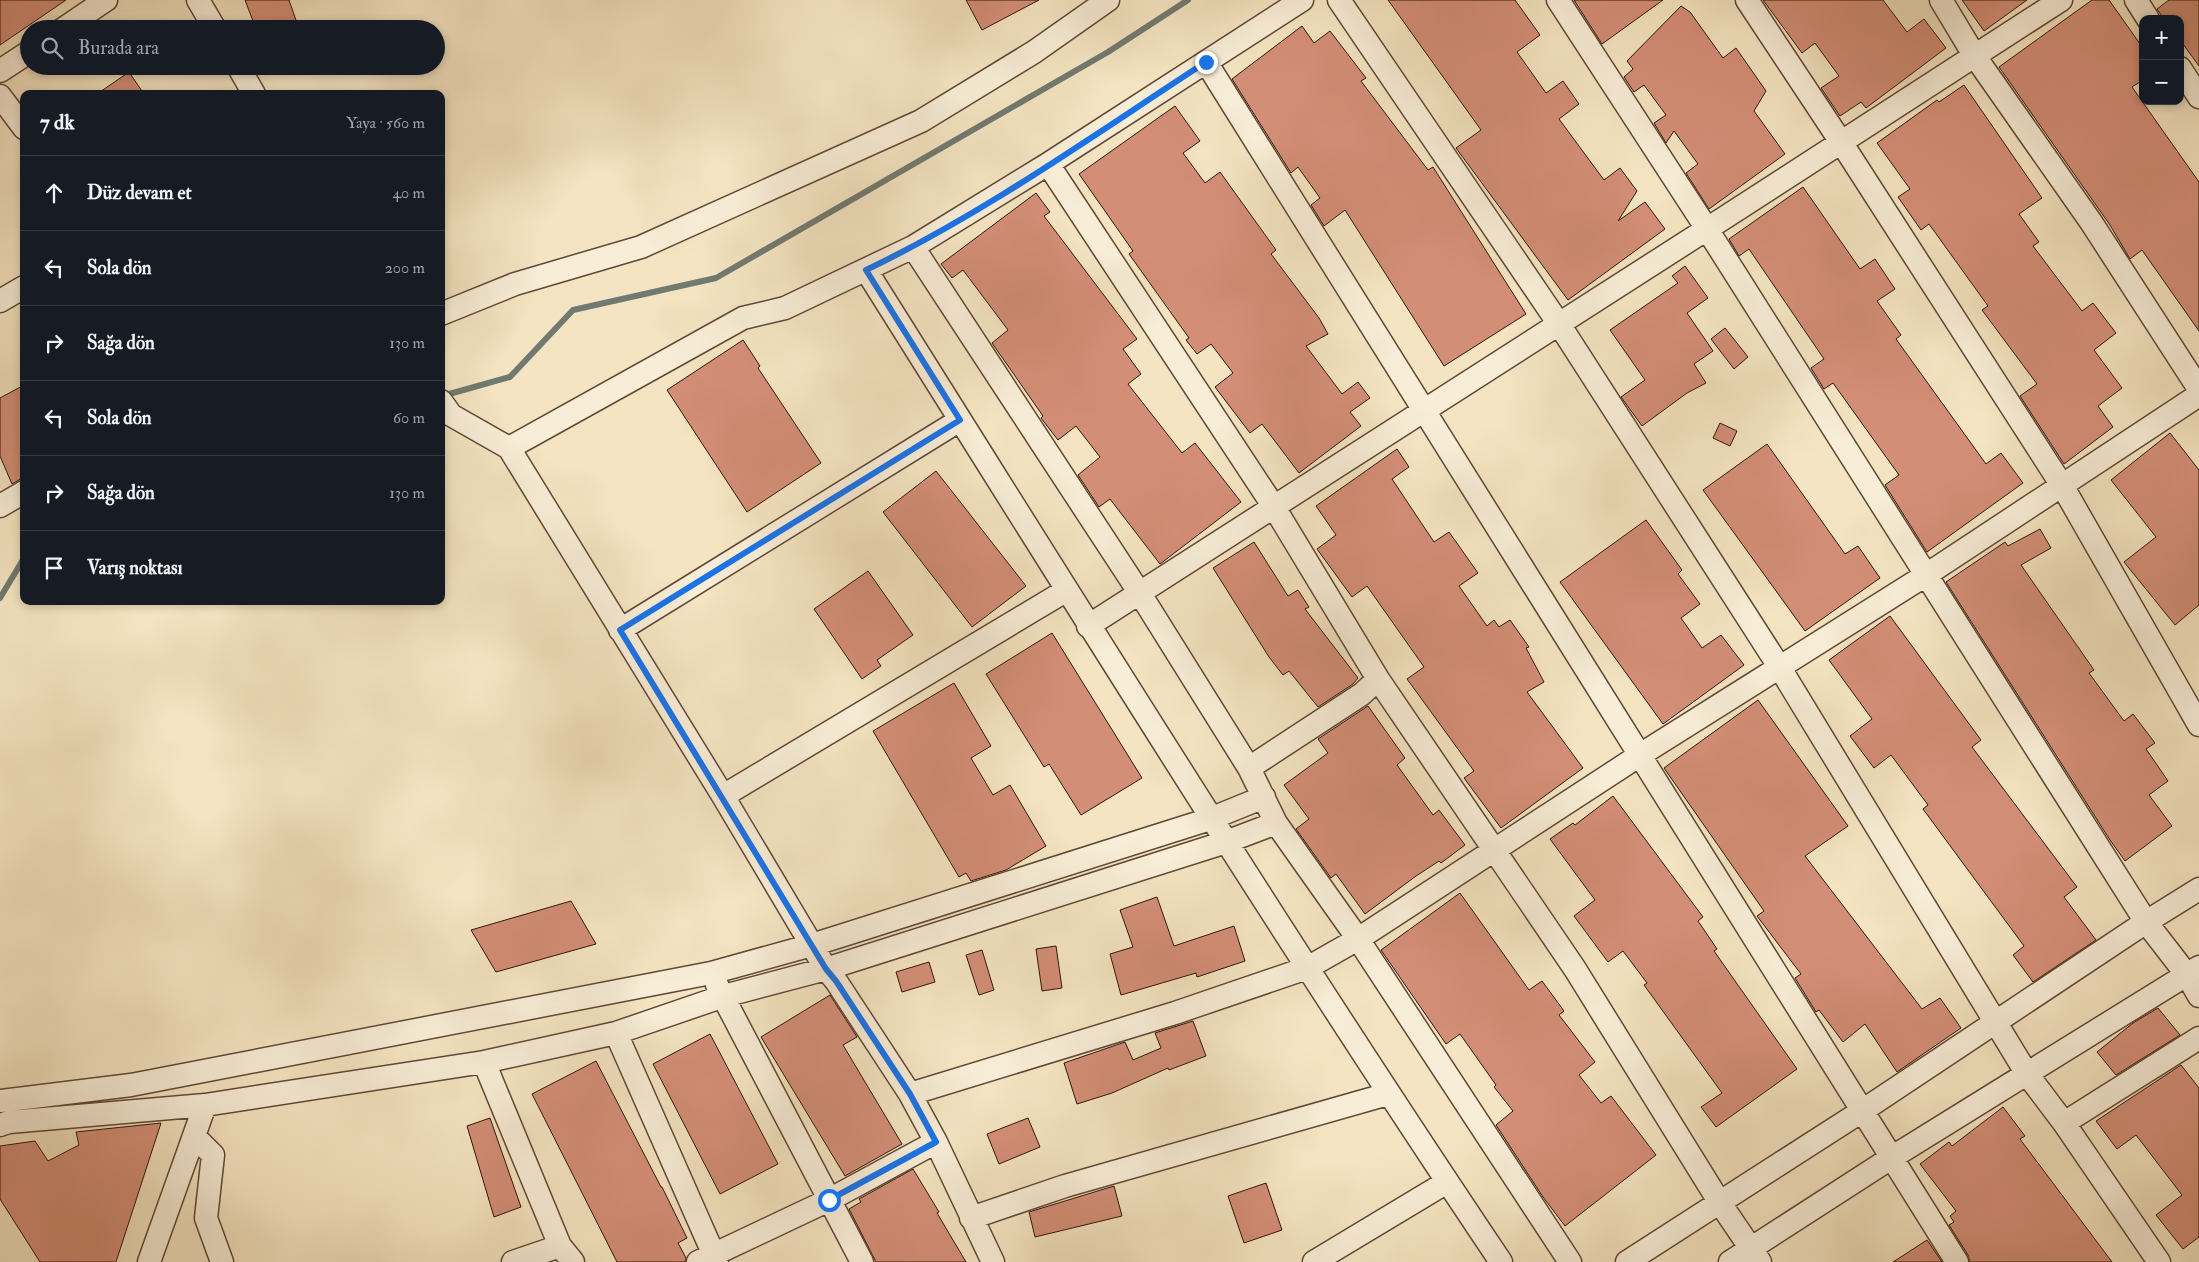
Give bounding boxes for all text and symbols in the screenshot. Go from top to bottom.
map controls [2139,15,2184,105]
button: + [2139,15,2184,60]
search box [20,20,445,75]
icon: search [38,34,66,62]
text: Burada ara [78,36,159,60]
route end [1195,51,1218,74]
button: − [2139,60,2184,105]
text: 7 dk [40,109,74,136]
text: Yaya · 560 m [347,113,425,133]
icon: ahead [40,179,68,207]
text: Düz devam et [87,181,192,205]
text: 40 m [392,183,425,203]
icon: left [40,254,68,282]
text: Sola dön [87,256,152,280]
text: 200 m [385,258,425,278]
icon: right [40,329,68,357]
text: Sağa dön [87,331,155,355]
text: 130 m [389,333,425,353]
icon: left [40,404,68,432]
text: Sola dön [87,406,152,430]
text: 60 m [393,408,425,428]
icon: right [40,479,68,507]
text: Sağa dön [87,481,155,505]
text: 130 m [389,483,425,503]
icon: arrive [40,554,68,582]
text: Varış noktası [87,556,183,580]
route start [818,1189,841,1212]

